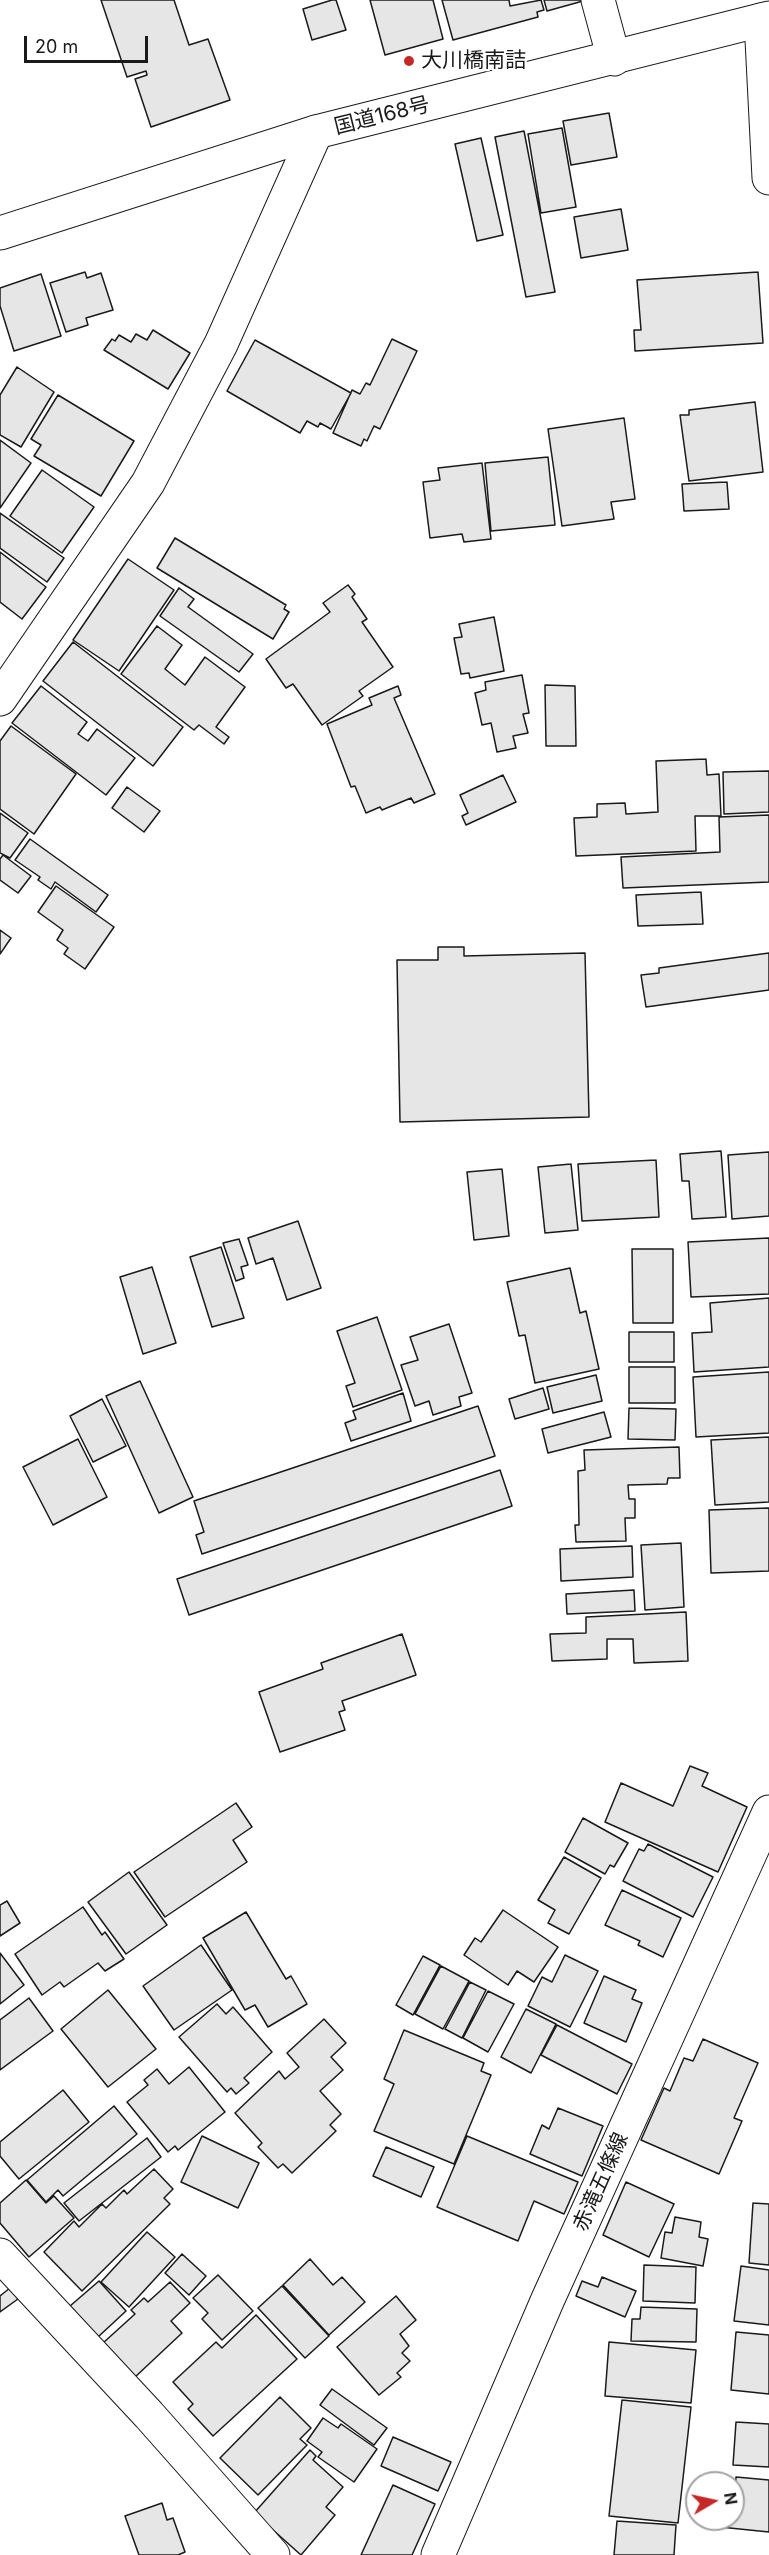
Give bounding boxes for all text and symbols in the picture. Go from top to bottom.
scale bar [27,24,152,62]
text: 20 m [35,36,78,57]
place label: 大川橋南詰 [421,48,526,74]
marker: 大川橋南詰 [402,54,416,68]
street label: 国道168号 [332,92,432,140]
street label: 赤滝五條線 [568,2129,634,2235]
north arrow [685,2471,745,2531]
text: N [720,2491,742,2506]

